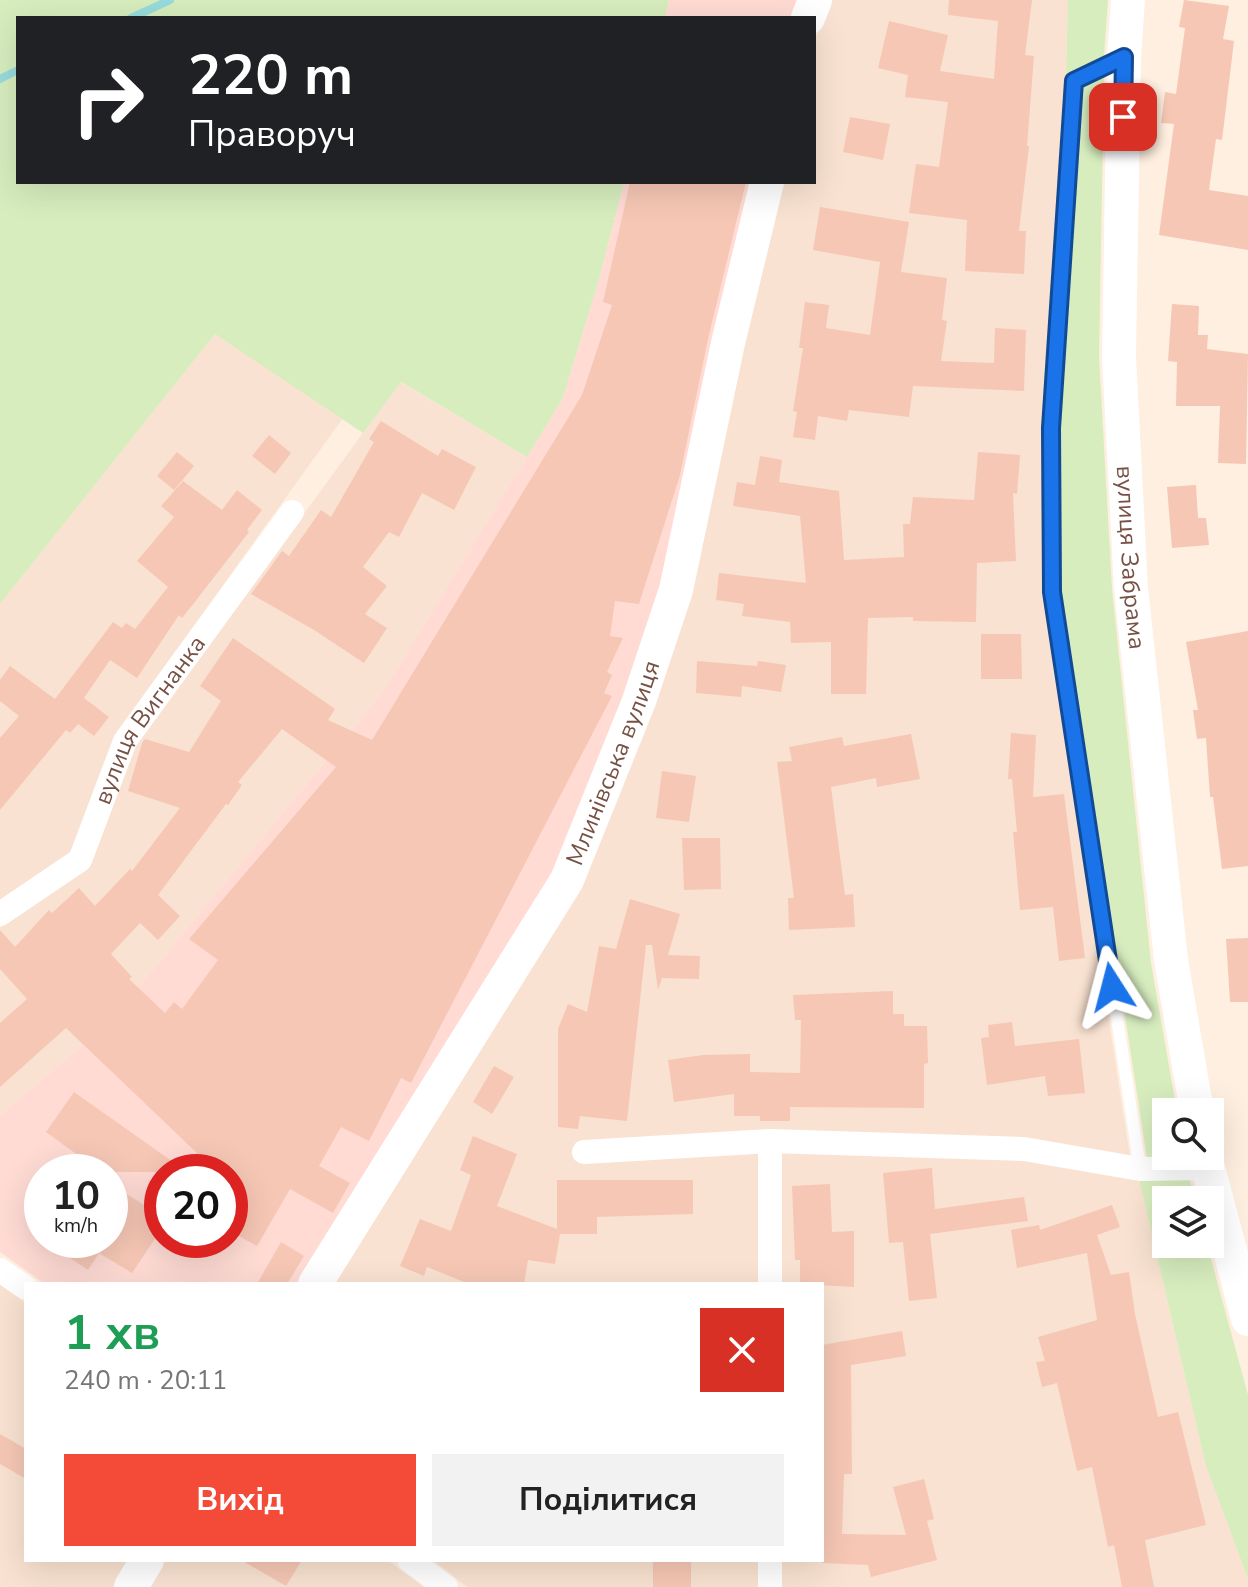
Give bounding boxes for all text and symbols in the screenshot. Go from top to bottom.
text: 220 m [188,37,353,114]
icon: right [56,48,160,152]
pin [1089,83,1157,151]
icon: arrive [1101,95,1145,139]
text: Праворуч [188,110,356,159]
street label: вулиця Забрама [1109,465,1153,651]
street label: вулиця Вигнанка [86,629,213,809]
street label: Млинівська вулиця [559,656,667,870]
position arrow [1070,945,1154,1029]
map controls [1152,1098,1224,1258]
button: search [1152,1098,1224,1170]
speed limit sign: 20 [144,1154,248,1258]
text: 10 [52,1169,100,1223]
button: layers [1152,1186,1224,1258]
text: km/h [54,1212,98,1239]
text: 1 хв [64,1300,160,1366]
button: close [700,1308,784,1392]
text: 240 m · 20:11 [64,1363,227,1398]
button: Вихід [64,1454,416,1546]
button: Поділитися [432,1454,784,1546]

